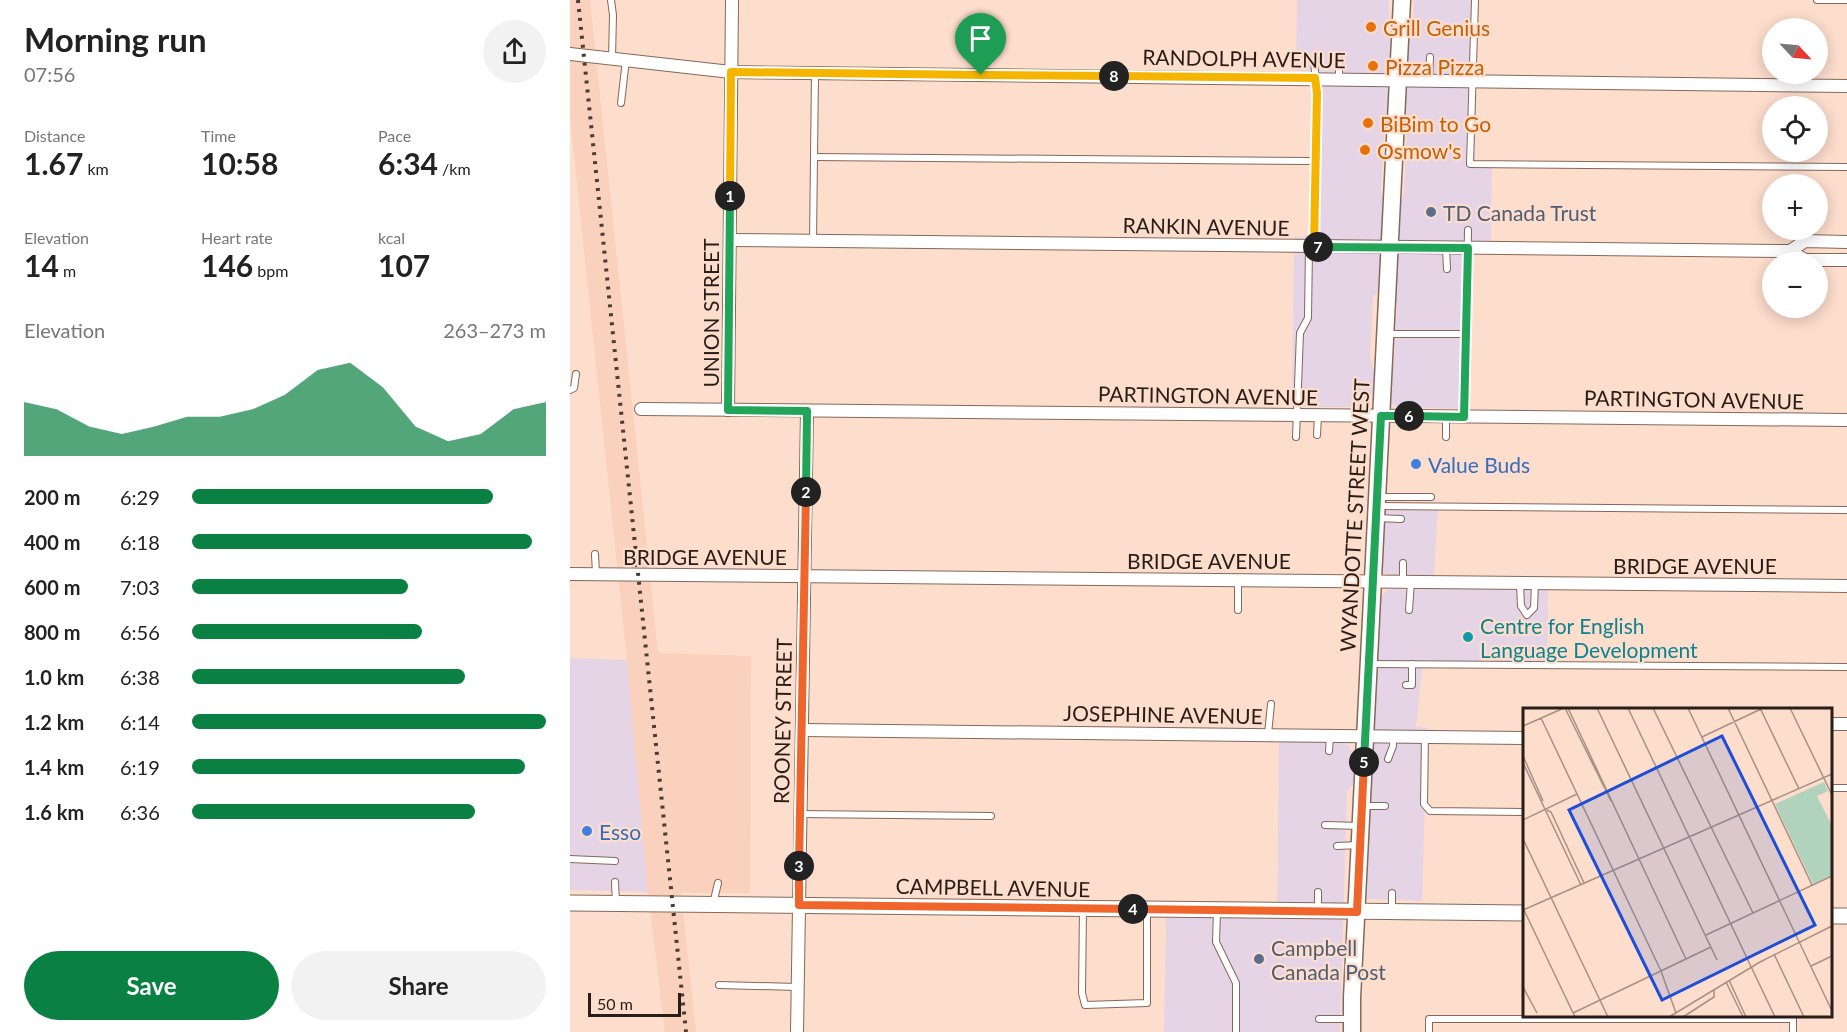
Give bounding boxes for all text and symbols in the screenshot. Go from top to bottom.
pin [955,13,1006,75]
place label: Grill Genius [1383,15,1490,40]
north arrow [1762,18,1828,84]
map controls [1762,18,1828,318]
text: Morning run [24,19,207,59]
button: share [483,20,546,83]
marker: Grill Genius [1364,20,1378,34]
icon: arrive [964,22,997,55]
street label: RANDOLPH AVENUE [1142,44,1346,72]
place label: Pizza Pizza [1385,54,1484,79]
marker: Pizza Pizza [1366,59,1380,73]
pin: 8 [1099,61,1129,91]
text: 07:56 [24,62,75,86]
text: 8 [1109,66,1119,85]
button: locate [1762,96,1828,162]
place label: BiBim to Go [1380,111,1491,136]
marker: BiBim to Go [1361,116,1375,130]
text: Distance [24,126,85,145]
text: Time [201,126,236,145]
text: Pace [378,126,411,145]
place label: Osmow's [1377,138,1461,163]
marker: Osmow's [1358,143,1372,157]
text: 1.67 [24,145,83,181]
text: 10:58 [201,145,278,181]
text: 6:34 [378,145,438,181]
text: km [83,159,109,178]
text: /km [438,159,471,178]
button: + [1762,174,1828,240]
pin: 1 [715,181,745,211]
text: 1 [725,186,735,205]
place label: TD Canada Trust [1443,200,1597,225]
marker: TD Canada Trust [1424,205,1438,219]
street label: RANKIN AVENUE [1122,212,1290,240]
text: Elevation [24,228,89,247]
text: Heart rate [201,228,273,247]
text: kcal [378,228,405,247]
pin: 7 [1303,232,1333,262]
text: 7 [1313,237,1323,256]
street label: UNION STREET [698,238,723,388]
text: 14 [24,247,59,283]
text: 146 [201,247,253,283]
text: 107 [378,247,430,283]
button: − [1762,252,1828,318]
text: m [59,261,76,280]
text: bpm [253,261,288,280]
text: Elevation [24,318,105,342]
text: 263–273 m [443,318,546,342]
street label: WYANDOTTE STREET WEST [1334,377,1374,652]
street label: PARTINGTON AVENUE [1098,381,1318,409]
street label: PARTINGTON AVENUE [1584,385,1804,413]
pin: 6 [1394,401,1424,431]
text: 6 [1404,406,1414,425]
place label: Value Buds [1428,452,1530,477]
marker: Value Buds [1409,457,1423,471]
pin: 2 [791,477,821,507]
text: 2 [801,482,811,501]
text: 200 m [24,485,80,509]
text: 6:29 [120,485,160,509]
text: 400 m [24,530,80,554]
text: 6:18 [120,530,160,554]
street label: BRIDGE AVENUE [623,544,787,569]
street label: BRIDGE AVENUE [1127,548,1291,573]
street label: BRIDGE AVENUE [1613,553,1777,578]
text: 600 m [24,575,80,599]
text: 7:03 [120,575,160,599]
place label: Centre for English Language Development [1480,613,1698,662]
text: 800 m [24,620,80,644]
text: 6:56 [120,620,160,644]
marker: Centre for English Language Development [1461,630,1475,644]
street label: ROONEY STREET [768,637,796,804]
text: 1.0 km [24,665,84,689]
text: 6:38 [120,665,160,689]
street label: JOSEPHINE AVENUE [1063,700,1263,728]
inset map [1523,708,1832,1017]
text: 1.2 km [24,710,84,734]
text: 6:14 [120,710,160,734]
pin: 5 [1349,747,1379,777]
text: 5 [1359,752,1369,771]
text: 1.4 km [24,755,84,779]
text: 6:19 [120,755,160,779]
text: 1.6 km [24,800,84,824]
text: 6:36 [120,800,160,824]
place label: Esso [599,819,641,844]
marker: Esso [580,824,594,838]
pin: 3 [784,851,814,881]
text: 3 [794,856,804,875]
street label: CAMPBELL AVENUE [895,873,1091,901]
pin: 4 [1118,894,1148,924]
text: 4 [1128,899,1138,918]
place label: Campbell Canada Post [1271,935,1386,984]
button: Save [24,951,279,1020]
button: Share [291,951,546,1020]
marker: Campbell Canada Post [1252,952,1266,966]
scale bar [588,990,681,1018]
text: 50 m [597,994,633,1013]

